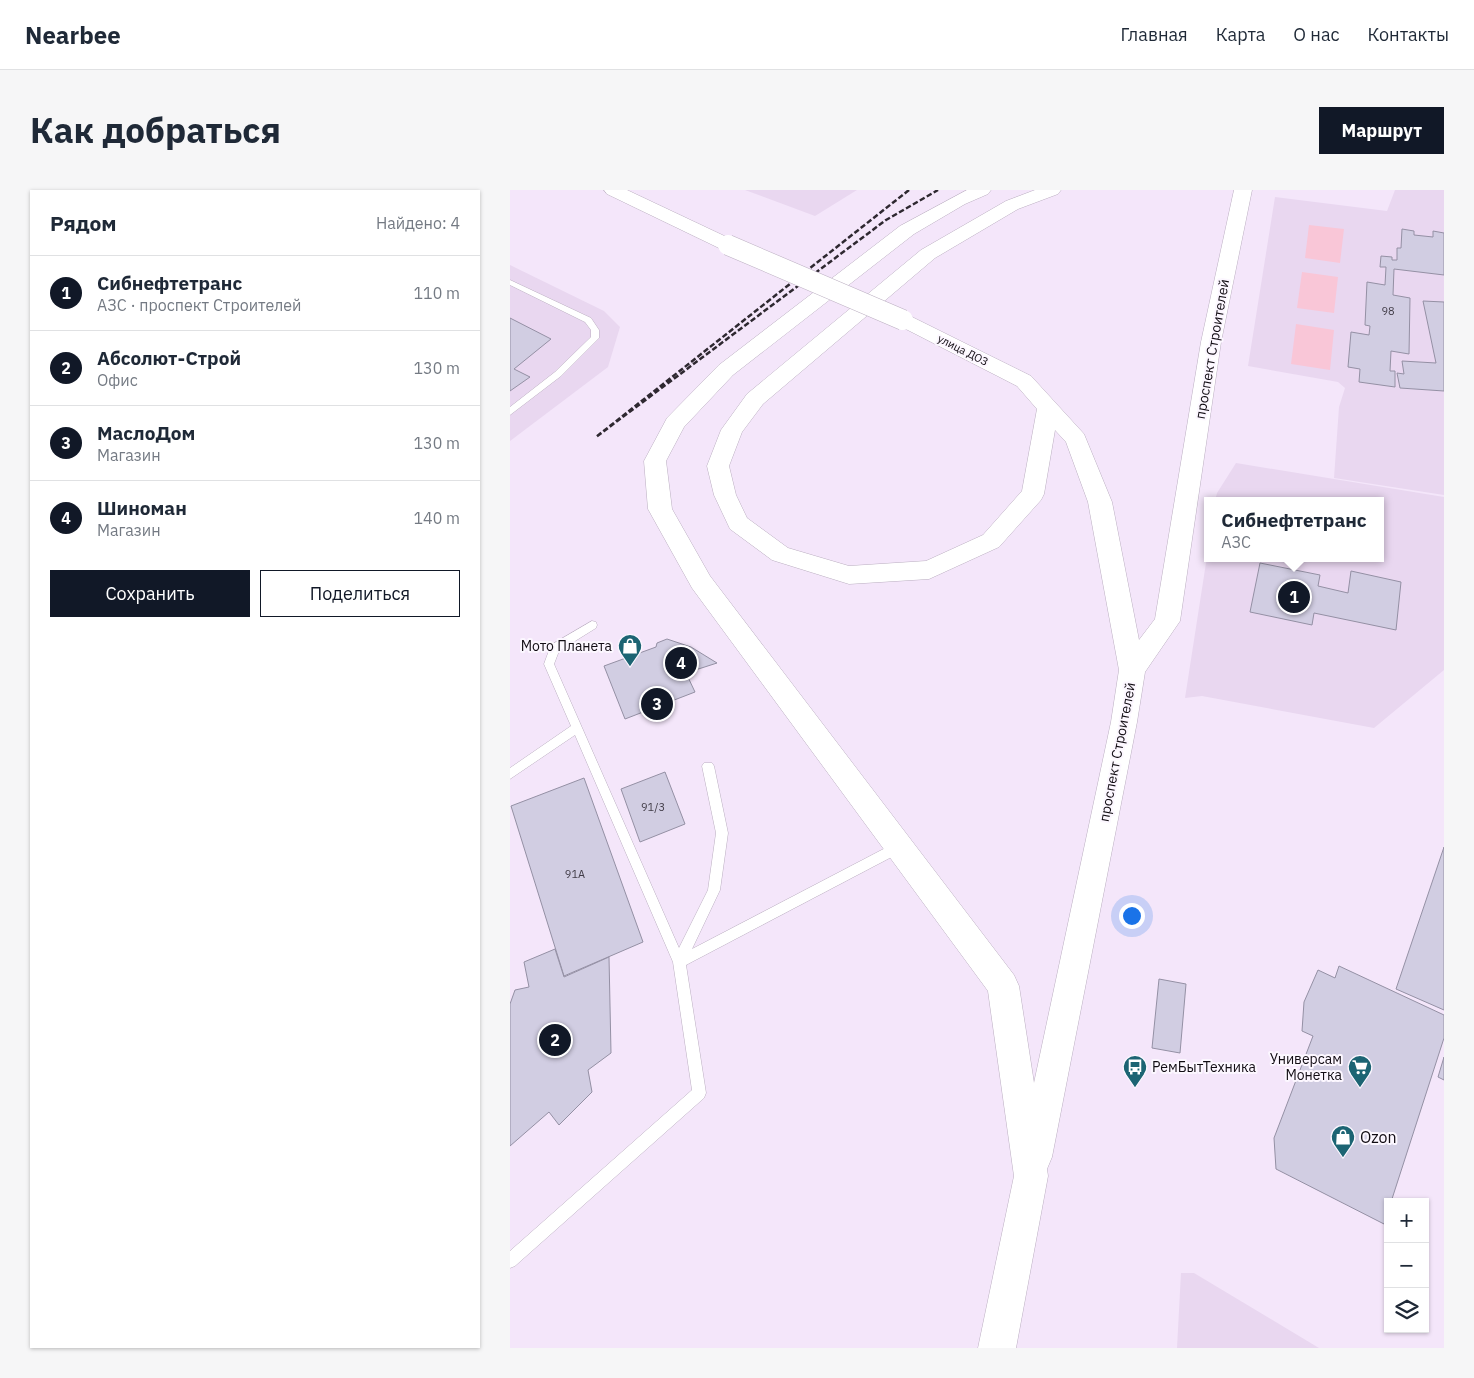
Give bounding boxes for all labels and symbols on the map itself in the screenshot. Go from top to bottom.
street label: проспект Строителей [1191,278,1233,420]
house number: 98 [1381,304,1395,318]
street label: улица ДОЗ [935,331,991,369]
pin: 1 [1278,578,1310,616]
shop icon: Мото Планета [617,633,643,667]
place label: Мото Планета [521,637,613,655]
pin: 4 [665,644,697,682]
street label: проспект Строителей [1095,681,1139,823]
pin: 3 [641,685,673,723]
house number: 91/3 [641,800,665,814]
house number: 91А [565,867,585,881]
your location [1119,903,1145,929]
pin: 2 [539,1021,571,1059]
place label: Универсам Монетка [1270,1050,1343,1084]
bus stop icon: РемБытТехника [1122,1054,1148,1088]
supermarket icon: Универсам Монетка [1347,1054,1373,1088]
place label: РемБытТехника [1152,1058,1257,1076]
shop icon: Ozon [1330,1124,1356,1158]
place label: Ozon [1360,1127,1397,1147]

